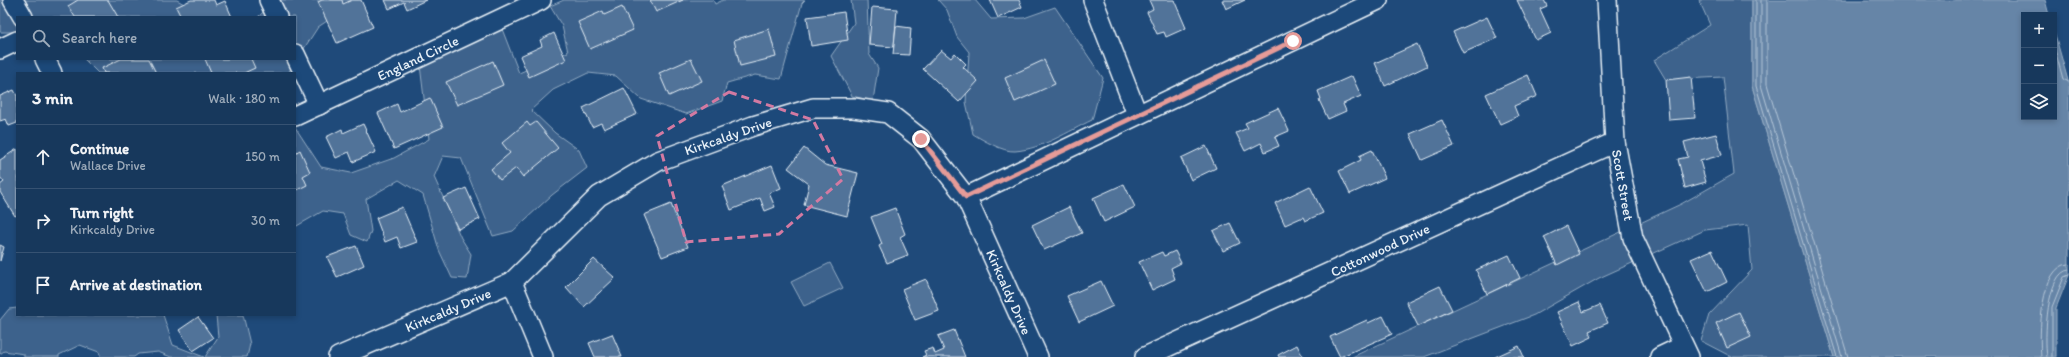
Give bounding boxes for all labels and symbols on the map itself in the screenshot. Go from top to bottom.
street label: England Circle [375,32,462,85]
route start [1284,32,1302,50]
street label: Kirkcaldy Drive [682,113,774,159]
route end [912,130,930,148]
street label: Scott Street [1608,148,1637,222]
street label: Cottonwood Drive [1328,220,1433,281]
street label: Kirkcaldy Drive [982,247,1035,338]
street label: Kirkcaldy Drive [403,285,494,336]

